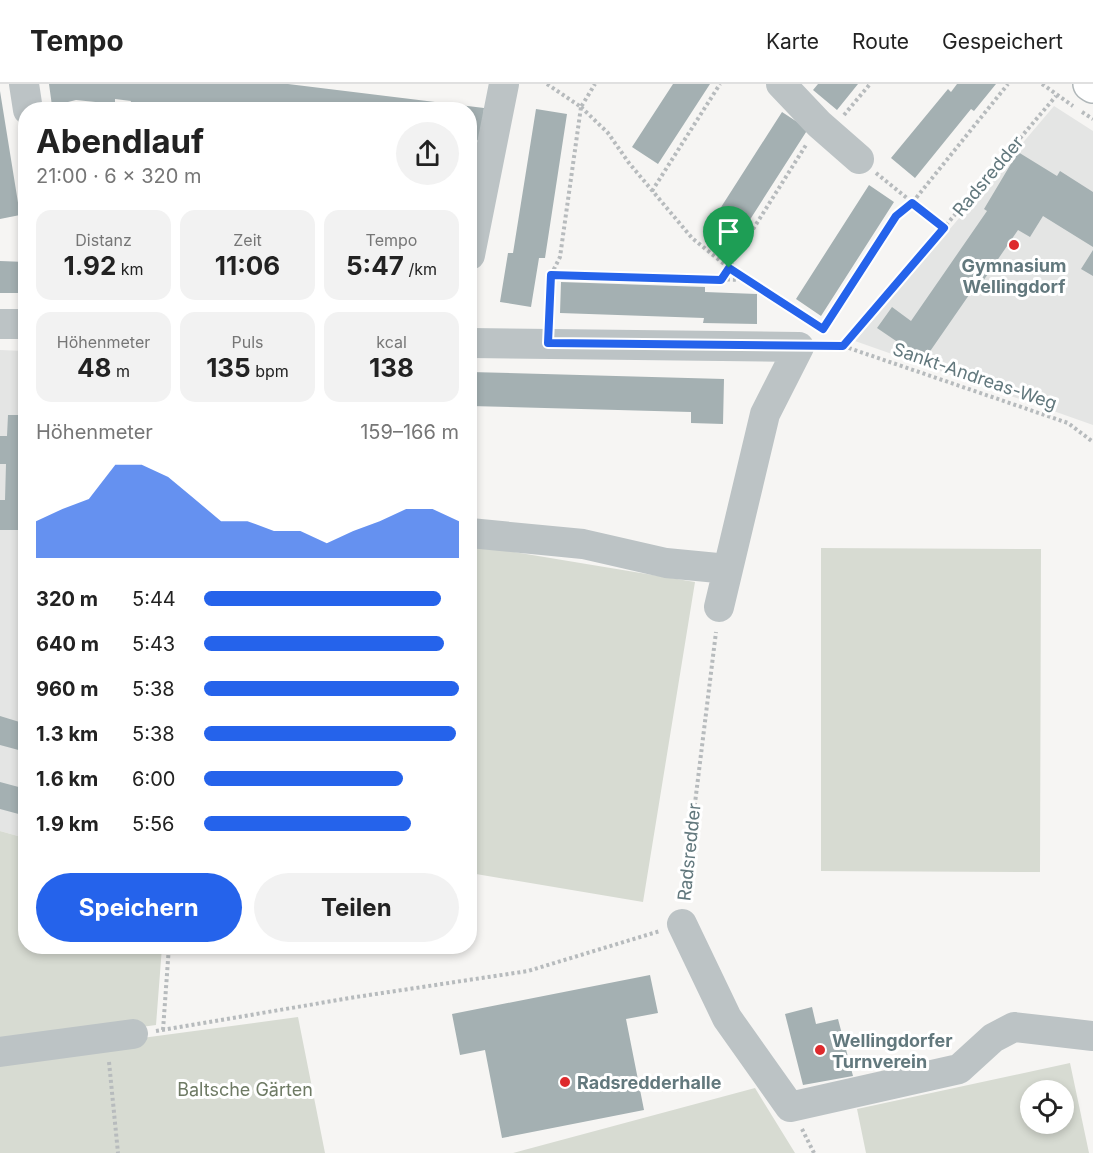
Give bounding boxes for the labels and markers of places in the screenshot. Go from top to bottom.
pin [703,206,754,268]
marker: Gymnasium Wellingdorf [1007,238,1021,252]
place label: Gymnasium Wellingdorf [961,255,1067,297]
place label: Wellingdorfer Turnverein [832,1030,953,1072]
marker: Wellingdorfer Turnverein [813,1043,827,1057]
place label: Radsredderhalle [577,1072,722,1093]
marker: Radsredderhalle [558,1075,572,1089]

